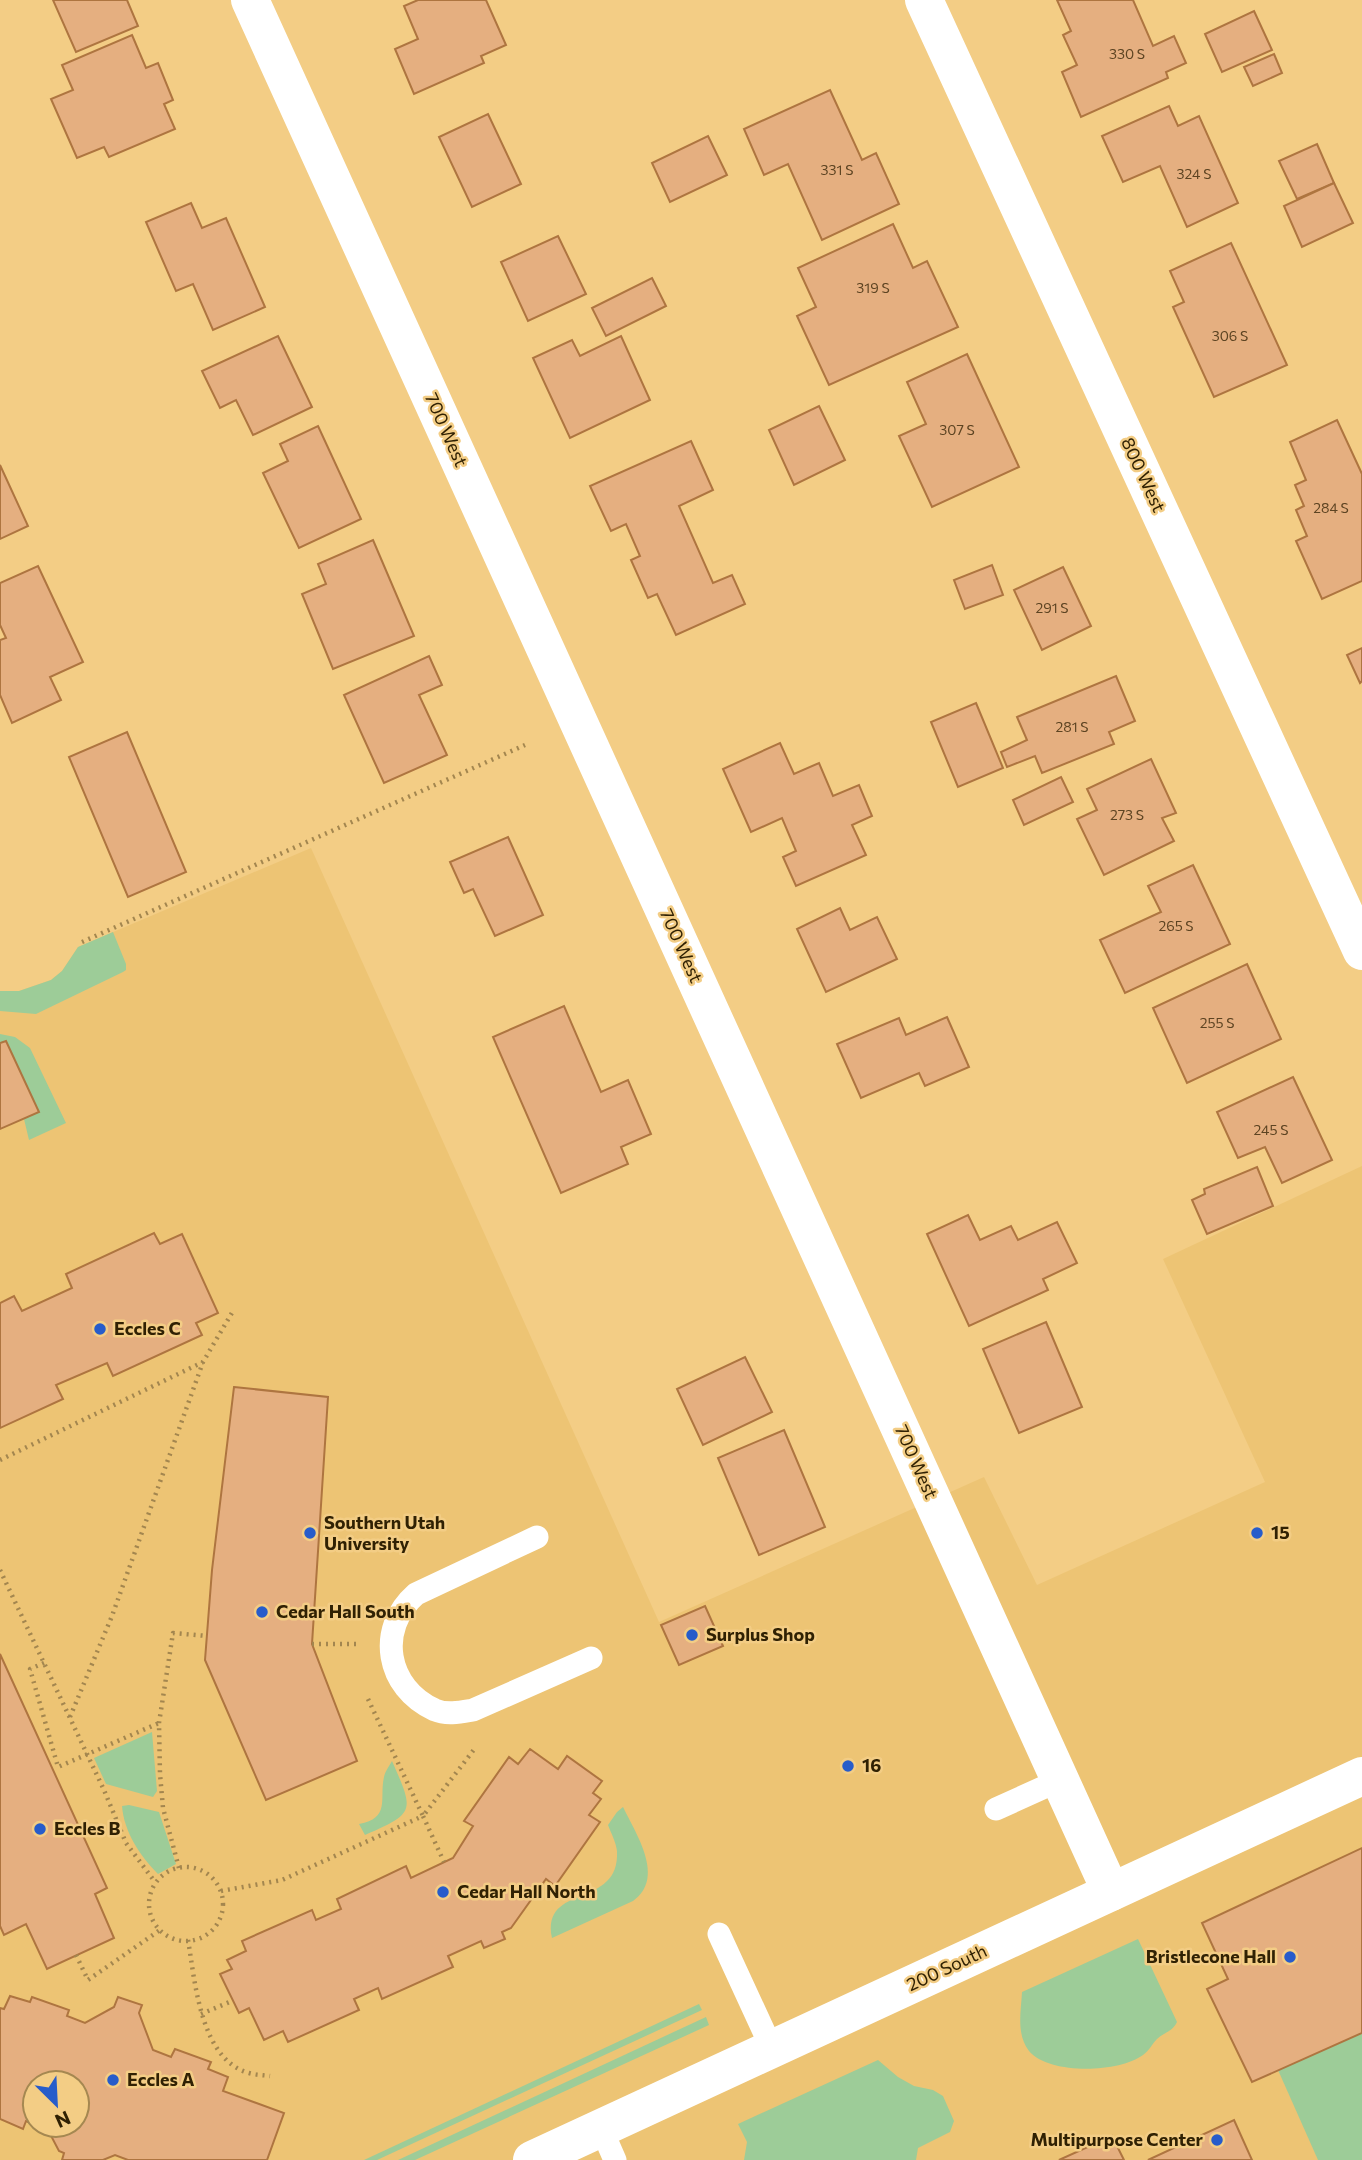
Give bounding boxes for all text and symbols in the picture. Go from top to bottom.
house number: 330 S [1109,45,1145,62]
house number: 331 S [821,161,853,178]
house number: 324 S [1177,165,1211,182]
house number: 319 S [856,279,890,296]
house number: 306 S [1212,327,1248,344]
street label: 700 West [421,389,473,470]
house number: 307 S [939,421,975,438]
street label: 800 West [1117,434,1171,515]
house number: 284 S [1313,499,1349,516]
house number: 291 S [1035,599,1069,616]
house number: 281 S [1055,718,1089,735]
house number: 273 S [1110,806,1144,823]
street label: 700 West [656,905,708,986]
house number: 265 S [1158,917,1194,934]
house number: 255 S [1200,1014,1234,1031]
house number: 245 S [1254,1121,1288,1138]
place label: Eccles C [114,1317,181,1339]
marker: Eccles C [92,1321,108,1337]
street label: 700 West [891,1421,943,1502]
place label: Southern Utah University [324,1511,445,1554]
place label: 15 [1271,1521,1290,1543]
marker: Southern Utah University [302,1525,318,1541]
marker: 15 [1249,1525,1265,1541]
place label: Cedar Hall South [276,1600,415,1622]
marker: Cedar Hall South [254,1604,270,1620]
place label: Surplus Shop [706,1623,815,1645]
marker: Surplus Shop [684,1627,700,1643]
place label: 16 [862,1754,881,1776]
marker: 16 [840,1758,856,1774]
place label: Eccles B [54,1817,120,1839]
marker: Eccles B [32,1821,48,1837]
place label: Cedar Hall North [457,1880,596,1902]
marker: Cedar Hall North [435,1884,451,1900]
street label: 200 South [903,1939,990,1995]
place label: Bristlecone Hall [1146,1945,1276,1967]
marker: Bristlecone Hall [1282,1949,1298,1965]
place label: Eccles A [127,2068,194,2090]
north arrow [21,2069,91,2139]
marker: Eccles A [105,2072,121,2088]
text: N [52,2107,74,2133]
place label: Multipurpose Center [1030,2128,1204,2150]
marker: Multipurpose Center [1209,2132,1225,2148]

